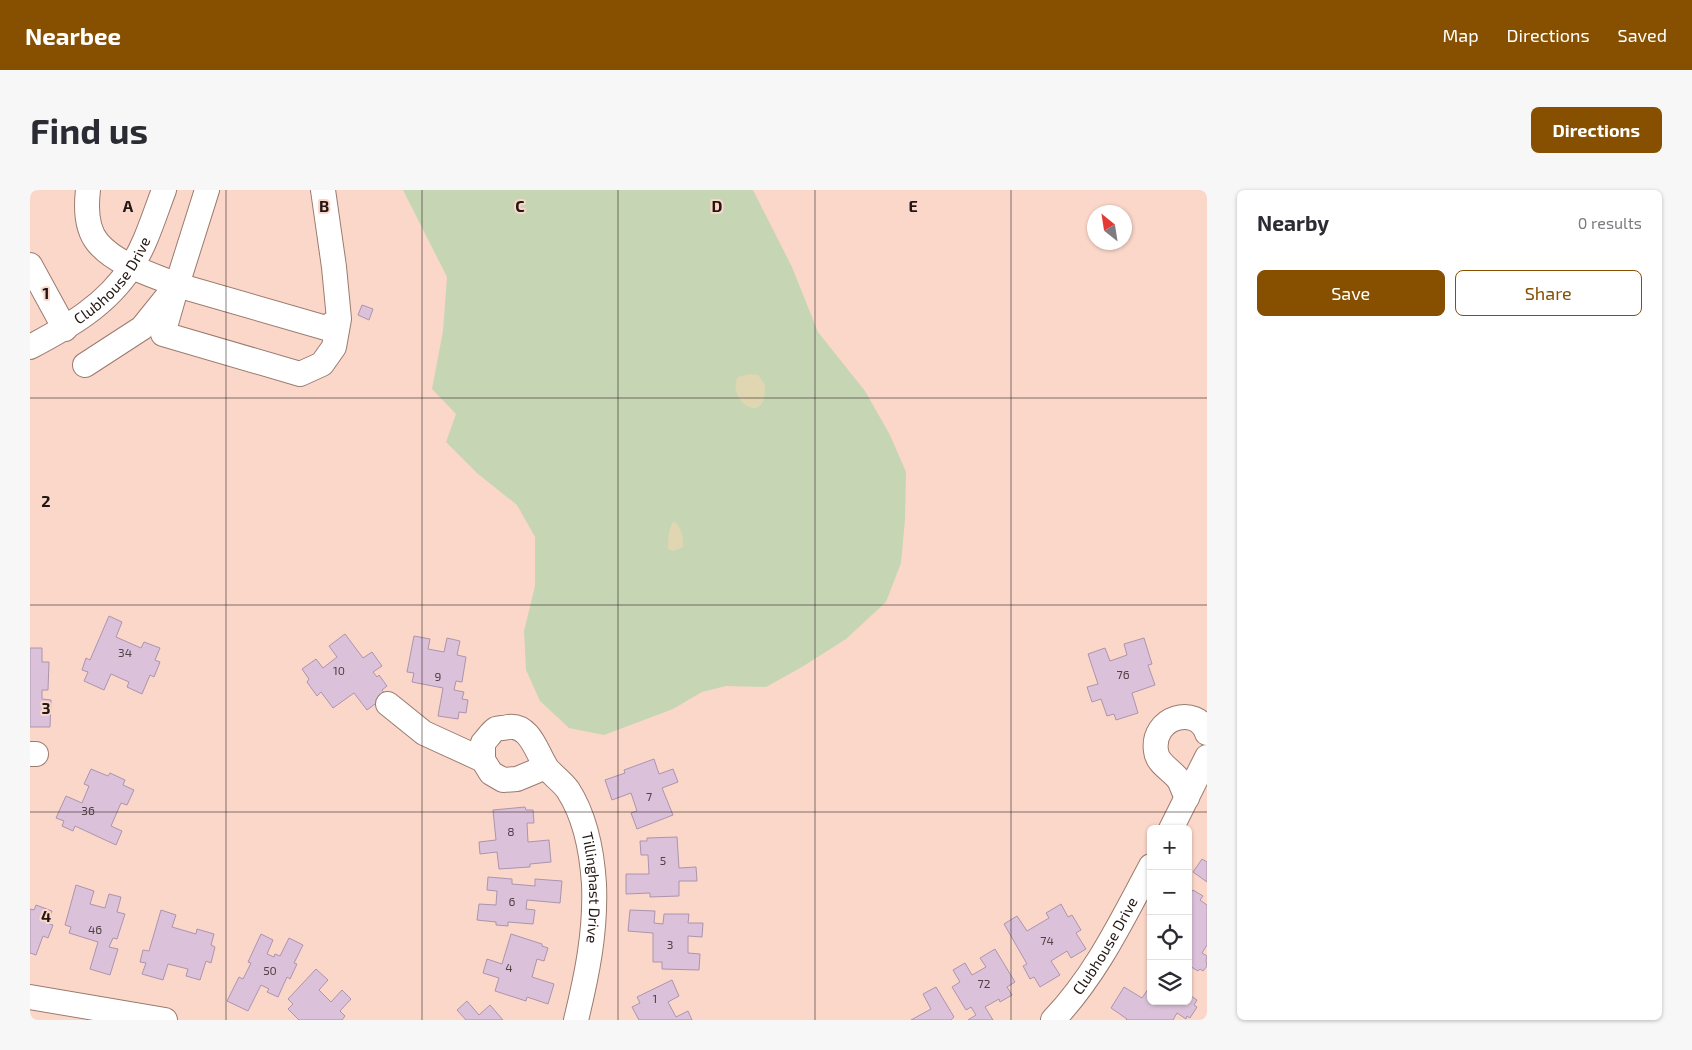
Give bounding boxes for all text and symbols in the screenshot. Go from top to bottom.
text: Nearbee [25,21,121,50]
text: Map [1442,24,1479,46]
text: Directions [1507,24,1590,46]
text: Saved [1618,24,1667,46]
button: Directions [1531,107,1662,153]
text: Find us [30,109,148,151]
text: A [123,196,134,215]
text: B [319,196,329,215]
text: C [515,196,525,215]
text: D [712,196,723,215]
text: E [908,196,918,215]
north arrow [1087,205,1132,250]
text: Nearby [1257,210,1329,235]
text: 0 results [1578,213,1642,232]
street label: Clubhouse Drive [70,234,153,327]
button: Save [1257,270,1445,316]
button: Share [1455,270,1642,316]
text: 1 [43,283,49,302]
text: 2 [41,491,51,510]
house number: 34 [118,645,132,659]
house number: 10 [333,663,345,677]
house number: 76 [1116,667,1130,681]
house number: 9 [435,669,442,683]
text: 3 [41,698,51,717]
house number: 7 [646,789,652,803]
house number: 36 [81,803,95,817]
house number: 8 [507,824,515,838]
map controls [1147,825,1192,1005]
button: + [1147,825,1192,870]
street label: Tillinghast Drive [578,830,604,944]
house number: 5 [660,853,666,867]
button: − [1147,870,1192,915]
house number: 6 [509,894,516,908]
street label: Clubhouse Drive [1068,894,1141,998]
text: 4 [41,906,51,925]
button: locate [1147,915,1192,960]
house number: 46 [88,922,102,936]
house number: 74 [1040,933,1054,947]
house number: 3 [667,937,673,951]
house number: 4 [505,960,513,974]
button: layers [1147,960,1192,1005]
house number: 50 [263,963,277,977]
house number: 72 [978,976,991,990]
house number: 1 [653,991,657,1005]

